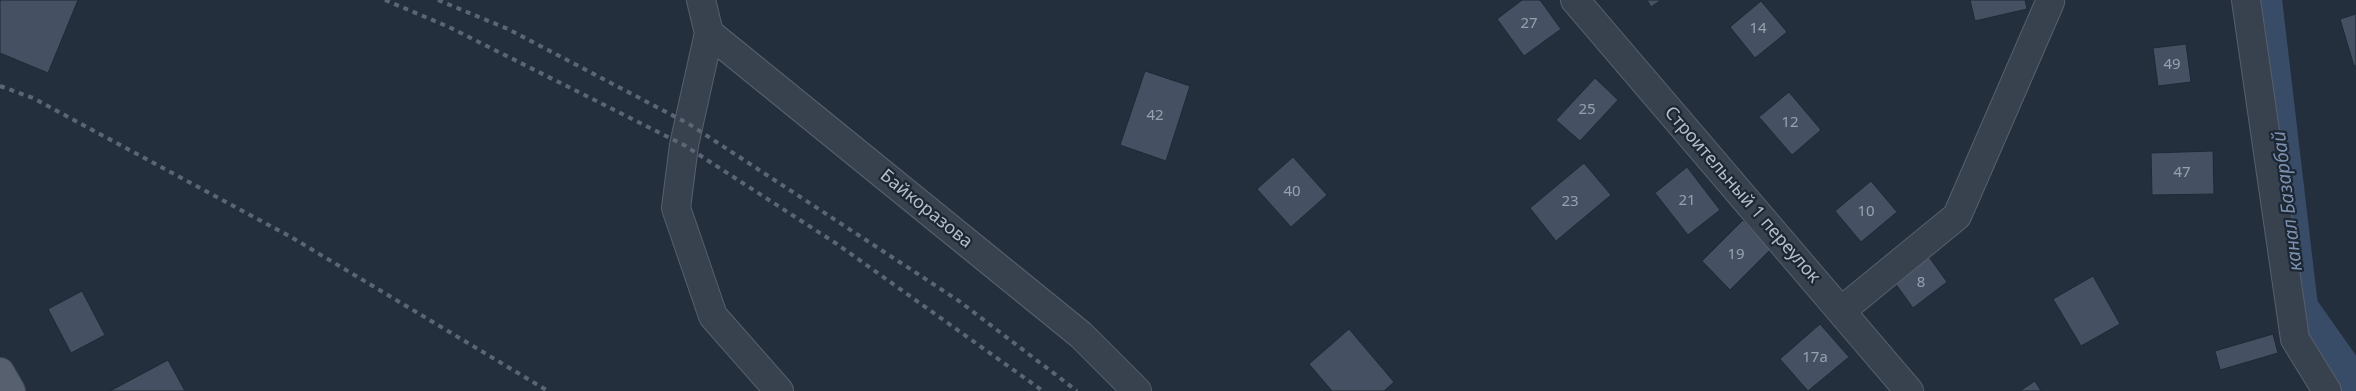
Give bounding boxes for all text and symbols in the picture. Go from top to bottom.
house number: 27 [1520,15,1538,33]
house number: 14 [1749,20,1767,38]
house number: 49 [2163,56,2181,74]
house number: 25 [1578,101,1596,119]
street label: Строительный 1 переулок [1659,102,1825,288]
house number: 42 [1146,107,1164,125]
house number: 12 [1781,114,1799,132]
water label: канал Базарбай [2268,130,2308,272]
house number: 47 [2173,164,2191,182]
street label: Байкоразова [875,165,977,253]
house number: 40 [1283,183,1301,201]
house number: 21 [1678,192,1696,210]
house number: 23 [1561,193,1579,211]
house number: 10 [1857,203,1875,221]
house number: 19 [1727,246,1745,264]
house number: 8 [1917,274,1925,292]
house number: 17а [1802,349,1828,367]

